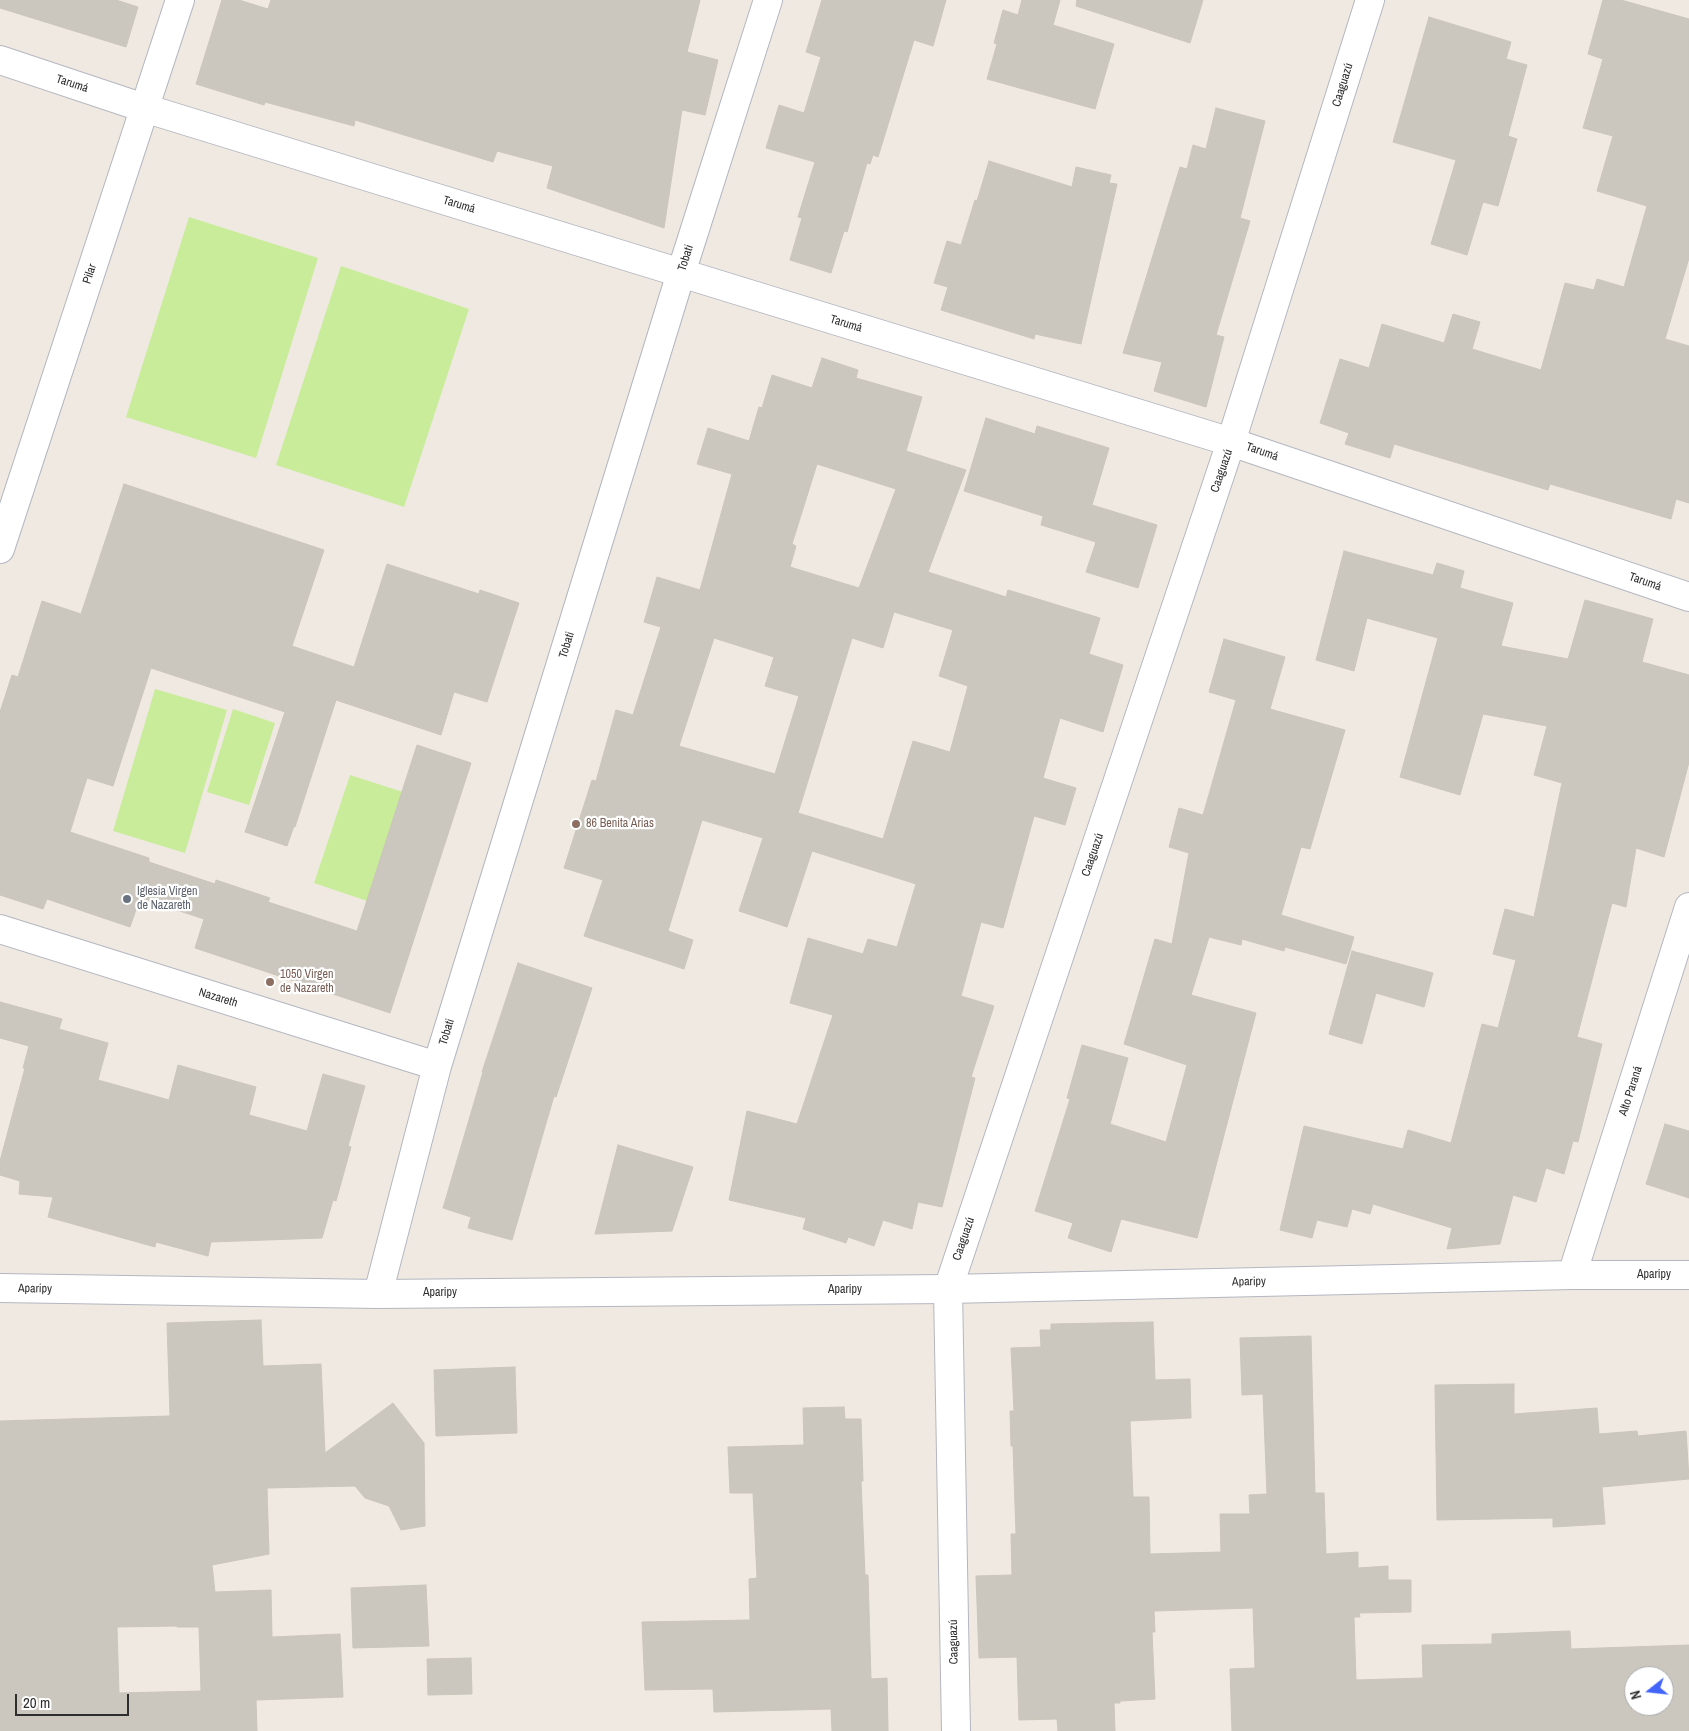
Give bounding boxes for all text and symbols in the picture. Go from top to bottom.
street label: Caaguazú [1330,61,1356,109]
street label: Tarumá [54,72,90,96]
street label: Tarumá [441,193,477,217]
street label: Tobati [675,243,697,273]
street label: Pilar [80,262,100,286]
street label: Tarumá [828,312,864,336]
street label: Tarumá [1244,440,1280,464]
street label: Caaguazú [1208,447,1236,495]
street label: Tarumá [1627,570,1663,594]
street label: Tobati [556,630,578,660]
place label: 86 Benita Arias [586,817,654,831]
marker: 86 Benita Arias [570,818,582,830]
street label: Caaguazú [1079,831,1107,879]
place label: Iglesia Virgen de Nazareth [137,885,198,913]
marker: Iglesia Virgen de Nazareth [121,893,133,905]
place label: 1050 Virgen de Nazareth [280,968,334,996]
marker: 1050 Virgen de Nazareth [264,976,276,988]
street label: Nazareth [197,985,239,1011]
street label: Tobati [436,1017,458,1047]
street label: Alto Paraná [1616,1064,1646,1118]
street label: Caaguazú [950,1215,978,1263]
street label: Aparipy [1637,1268,1671,1282]
street label: Aparipy [1232,1275,1266,1289]
street label: Aparipy [18,1282,52,1296]
street label: Aparipy [828,1283,862,1297]
street label: Aparipy [423,1286,457,1300]
street label: Caaguazú [946,1619,962,1665]
north arrow [1624,1666,1674,1716]
scale bar [18,1684,131,1716]
text: N [1626,1688,1645,1701]
text: 20 m [23,1692,50,1713]

